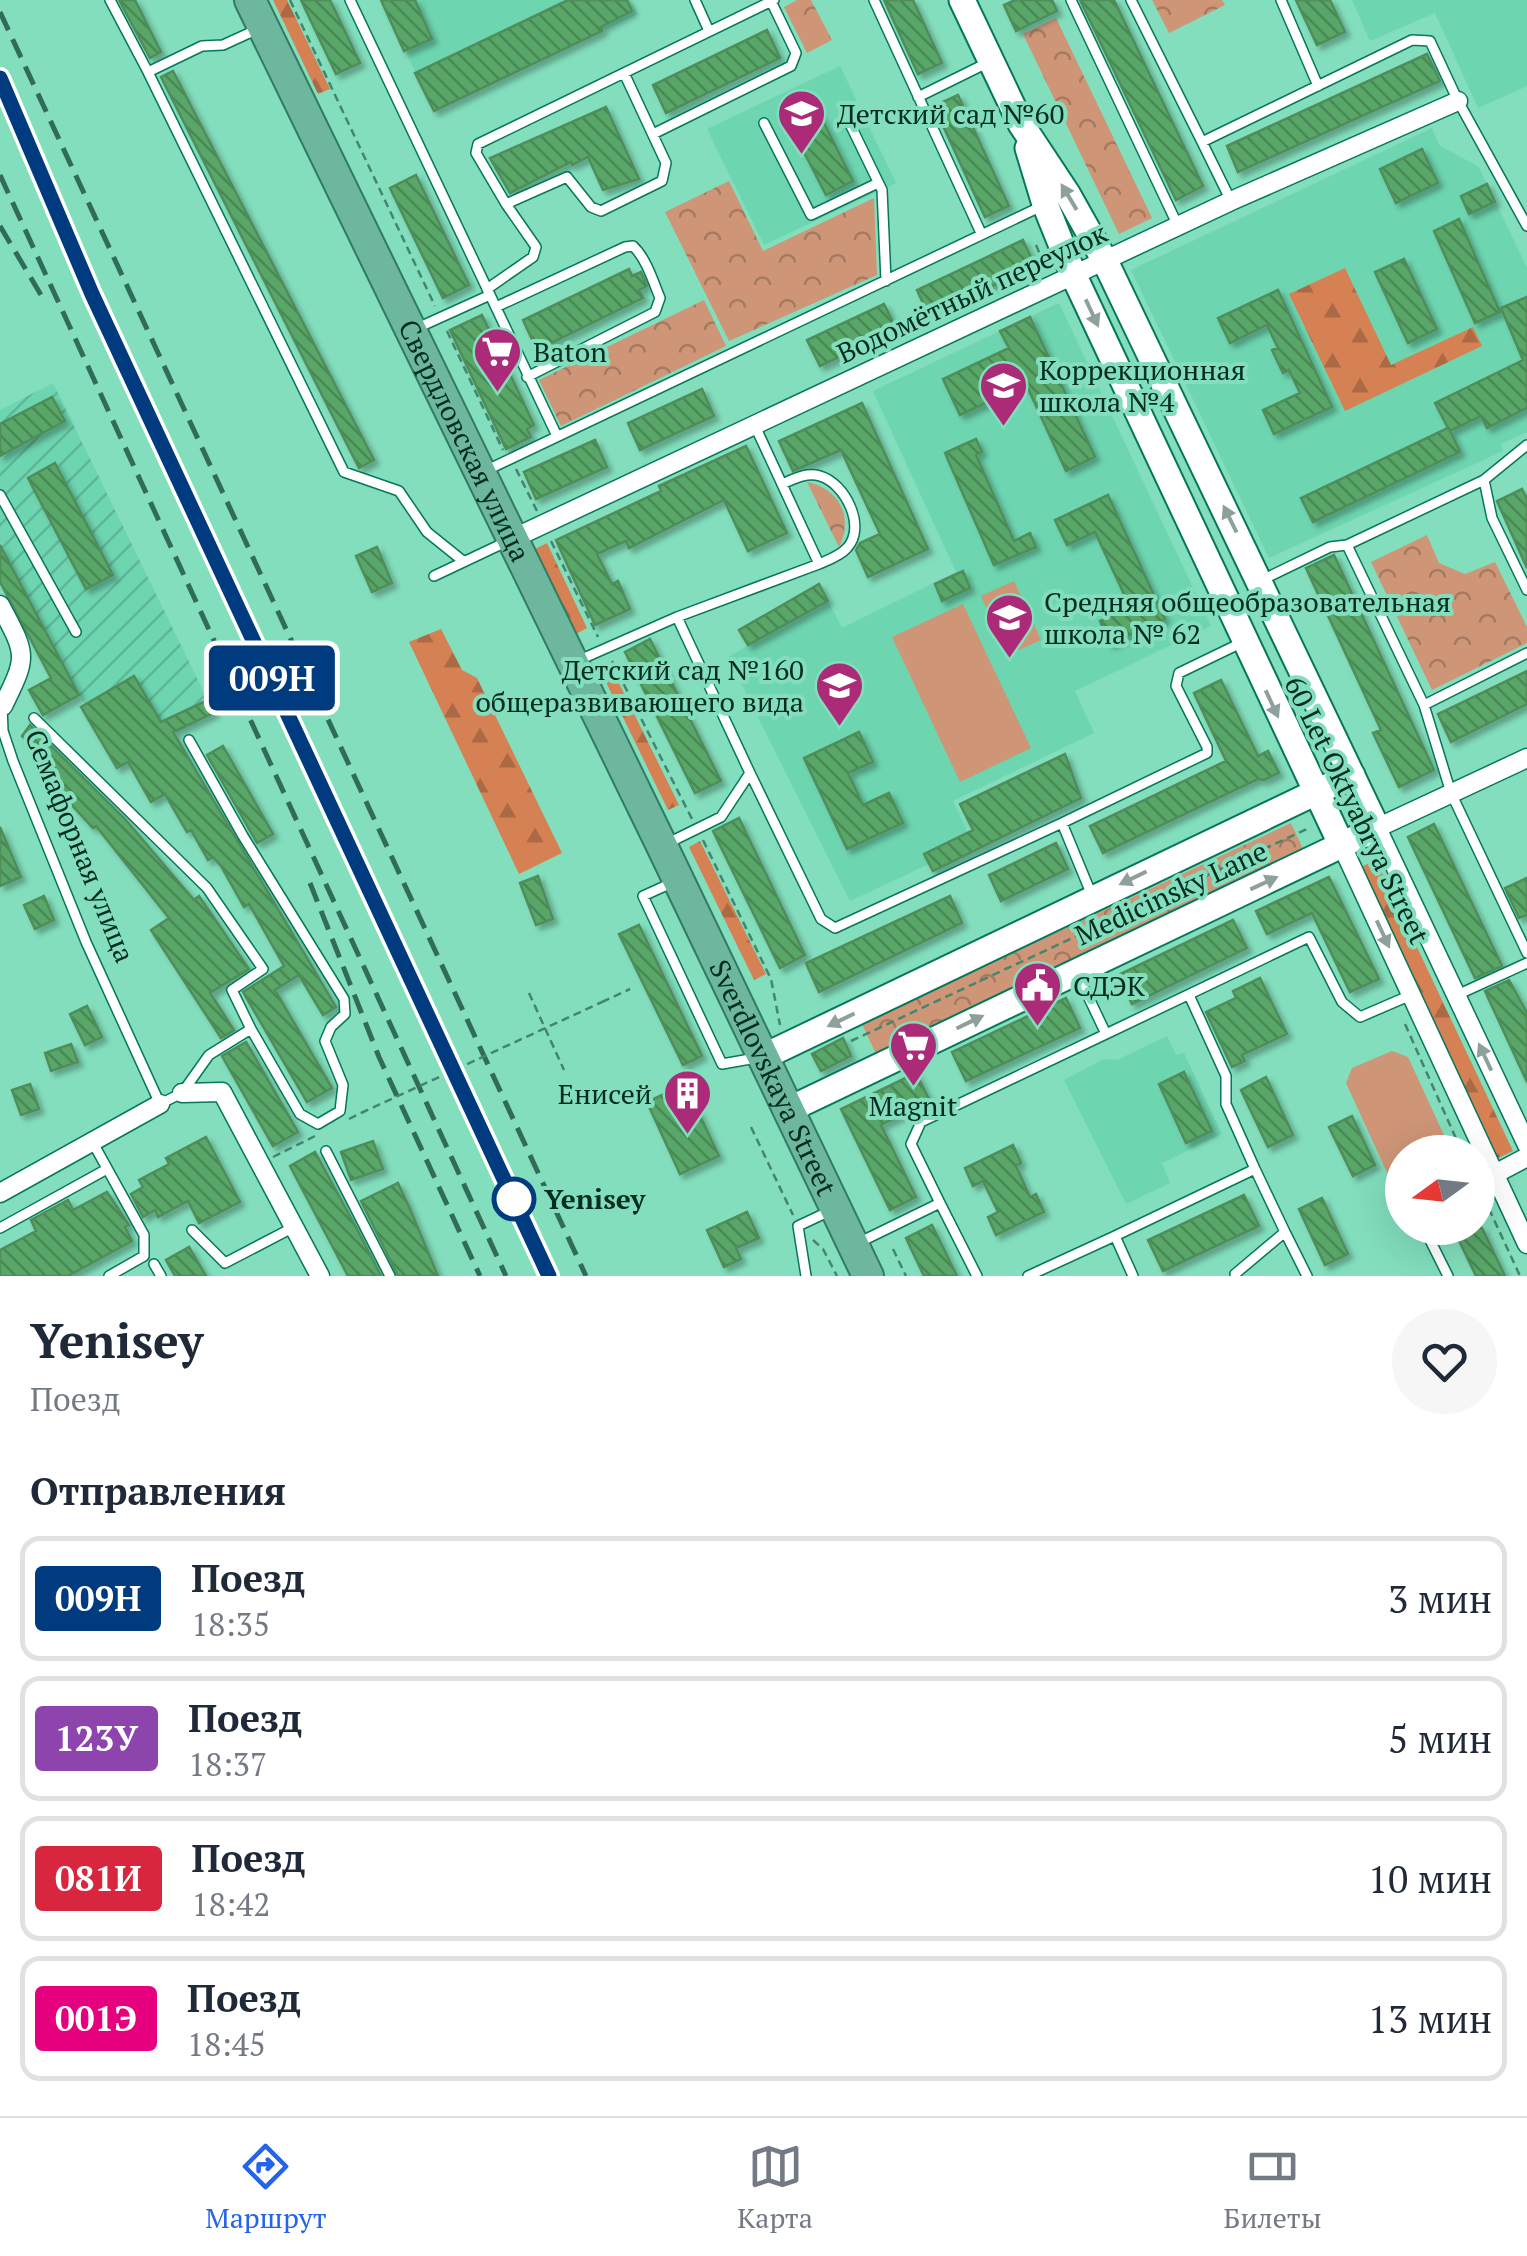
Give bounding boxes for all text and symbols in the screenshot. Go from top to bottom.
school or university icon: Детский сад №60 [776,88,828,156]
place label: Детский сад №60 [837,95,1064,132]
one-way arrow [1061,183,1078,211]
street label: Водомётный переулок [831,213,1114,371]
one-way arrow [1083,299,1100,328]
street label: Свердловская улица [390,313,540,568]
supermarket icon: Baton [472,326,524,394]
place label: Baton [533,333,607,370]
place label: Коррекционная школа №4 [1039,351,1246,420]
school or university icon: Коррекционная школа №4 [978,360,1030,428]
one-way arrow [1221,504,1238,533]
place label: Средняя общеобразовательная школа № 62 [1044,583,1451,652]
school or university icon: Средняя общеобразовательная школа № 62 [983,592,1035,660]
line badge: 009Н [202,646,342,710]
place label: Детский сад №160 общеразвивающего вида [475,651,804,720]
text: 009Н [229,655,315,701]
school or university icon: Детский сад №160 общеразвивающего вида [813,660,865,728]
street label: 60 Let Oktyabrya Street [1277,670,1439,950]
one-way arrow [1264,690,1281,719]
street label: Семафорная улица [17,724,144,968]
street label: Medicinsky Lane [1069,832,1273,953]
one-way arrow [1119,870,1148,887]
one-way arrow [1250,874,1279,891]
one-way arrow [1375,920,1392,949]
street label: Sverdlovskaya Street [701,954,846,1202]
public building icon: СДЭК [1012,960,1064,1028]
place label: СДЭК [1073,967,1146,1004]
one-way arrow [826,1011,855,1028]
one-way arrow [956,1014,985,1031]
supermarket icon: Magnit [887,1020,939,1088]
one-way arrow [1477,1042,1494,1071]
building icon: Енисей [661,1068,713,1136]
place label: Енисей [558,1075,652,1112]
place label: Magnit [869,1087,958,1124]
north arrow [1385,1135,1495,1245]
map controls [1385,1135,1495,1245]
marker: Yenisey [493,1178,535,1220]
place label: Yenisey [544,1180,646,1217]
text: Yenisey [30,1308,203,1372]
button: heart [1392,1309,1497,1414]
text: Поезд [30,1378,120,1420]
text: Отправления [30,1466,286,1516]
text: Поезд [191,1553,305,1603]
text: 3 мин [1388,1574,1492,1624]
text: 009Н [55,1575,141,1621]
text: 18:35 [191,1603,270,1645]
text: Поезд [188,1693,302,1743]
text: 5 мин [1388,1714,1492,1764]
text: 123У [55,1715,138,1761]
text: 18:37 [188,1743,267,1785]
text: Поезд [192,1833,305,1883]
text: 10 мин [1368,1854,1492,1904]
text: 081И [55,1855,142,1901]
text: 18:42 [192,1883,270,1925]
text: Поезд [187,1973,301,2023]
text: 13 мин [1368,1994,1492,2044]
text: 001Э [55,1995,137,2041]
text: 18:45 [187,2023,266,2065]
tab: Маршрут [205,2139,327,2236]
tab: Карта [737,2139,813,2236]
tab: Билеты [1224,2139,1322,2236]

